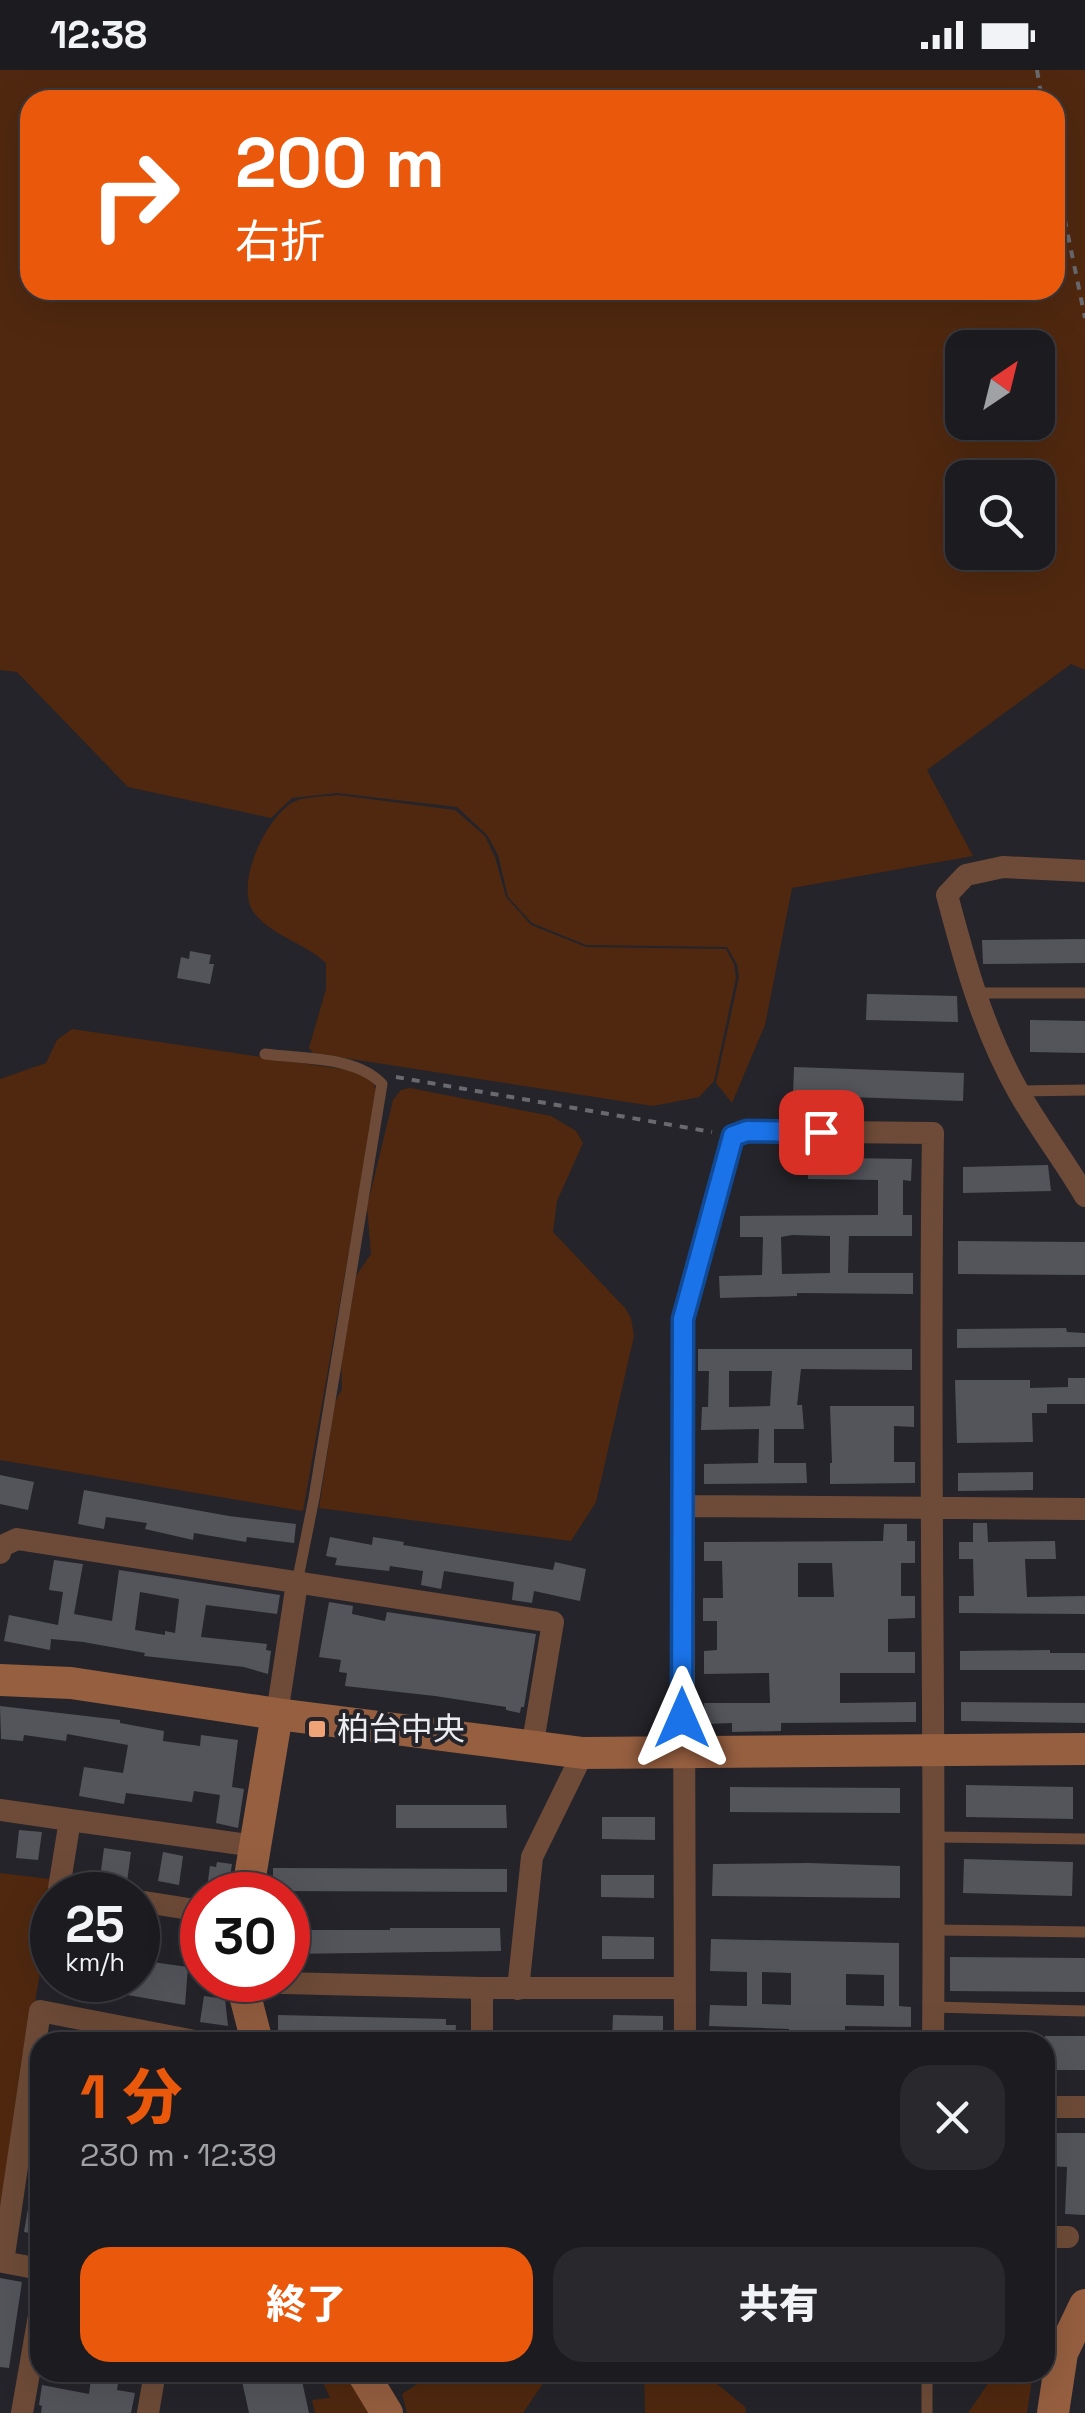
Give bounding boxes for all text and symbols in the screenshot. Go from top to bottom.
text: 12:38 [50,11,147,59]
text: 200 m [235,118,445,207]
icon: right [70,130,200,260]
text: 右折 [235,213,325,270]
north arrow [945,330,1055,440]
map controls [945,330,1055,570]
button: search [945,460,1055,570]
pin [779,1090,864,1175]
icon: arrive [794,1105,849,1160]
position arrow [630,1666,734,1770]
place label: 柏台中央 [337,1709,465,1749]
marker: 柏台中央 [306,1718,328,1740]
speed limit sign: 30 [180,1872,310,2002]
text: 25 [65,1893,125,1957]
text: km/h [65,1946,125,1978]
text: 1 分 [80,2059,182,2136]
button: close [900,2065,1005,2170]
text: 230 m · 12:39 [80,2135,277,2175]
button: 終了 [80,2247,533,2362]
button: 共有 [553,2247,1005,2362]

